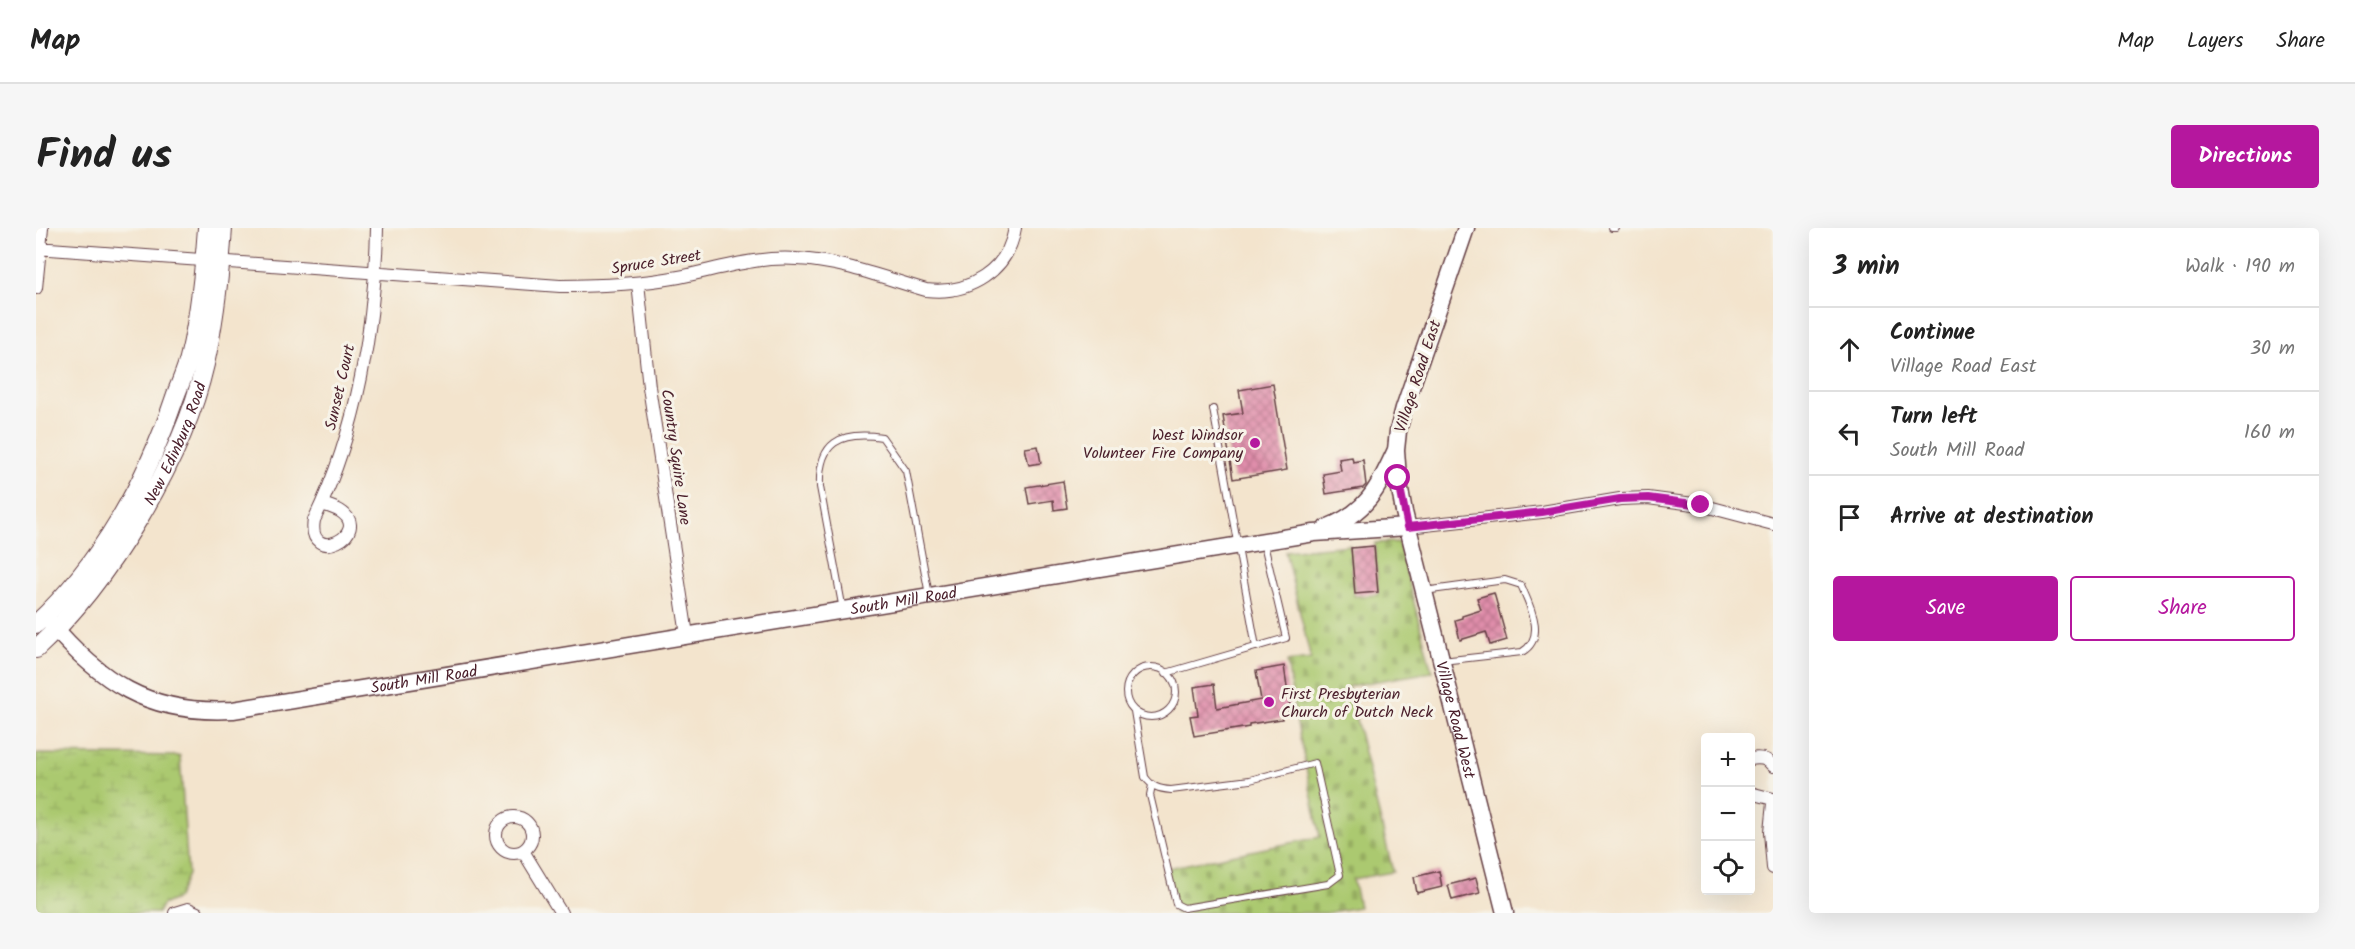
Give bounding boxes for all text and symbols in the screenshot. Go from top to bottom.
text: Map [30,19,81,64]
text: Map [2117,25,2154,58]
text: Layers [2187,25,2243,58]
text: Share [2276,25,2325,58]
text: Find us [36,123,172,190]
button: Directions [2171,125,2319,188]
street label: Spruce Street [610,243,704,282]
text: 3 min [1833,246,1900,288]
text: Walk · 190 m [2185,251,2295,283]
street label: Village Road East [1388,316,1449,436]
text: Continue [1890,316,1975,351]
icon: ahead [1833,333,1866,366]
text: 30 m [2250,333,2295,365]
street label: Sunset Court [318,341,363,433]
text: Village Road East [1890,351,2037,383]
street label: New Edinburg Road [138,378,214,511]
street label: Country Squire Lane [654,388,697,527]
text: Turn left [1890,400,1977,435]
icon: left [1833,417,1866,450]
text: 160 m [2244,417,2295,449]
place label: West Windsor Volunteer Fire Company [1083,423,1245,466]
text: South Mill Road [1890,435,2024,467]
marker: West Windsor Volunteer Fire Company [1248,436,1262,450]
route start [1384,464,1410,490]
route end [1687,491,1713,517]
text: Arrive at destination [1890,500,2093,535]
icon: arrive [1833,501,1866,534]
button: Save [1833,576,2058,641]
button: Share [2070,576,2295,641]
street label: South Mill Road [849,581,960,623]
street label: South Mill Road [369,659,480,701]
street label: Village Road West [1428,659,1482,782]
place label: First Presbyterian Church of Dutch Neck [1281,682,1433,725]
marker: First Presbyterian Church of Dutch Neck [1262,695,1276,709]
map controls [1701,733,1755,895]
button: + [1701,733,1755,787]
button: − [1701,787,1755,841]
button: locate [1701,841,1755,895]

